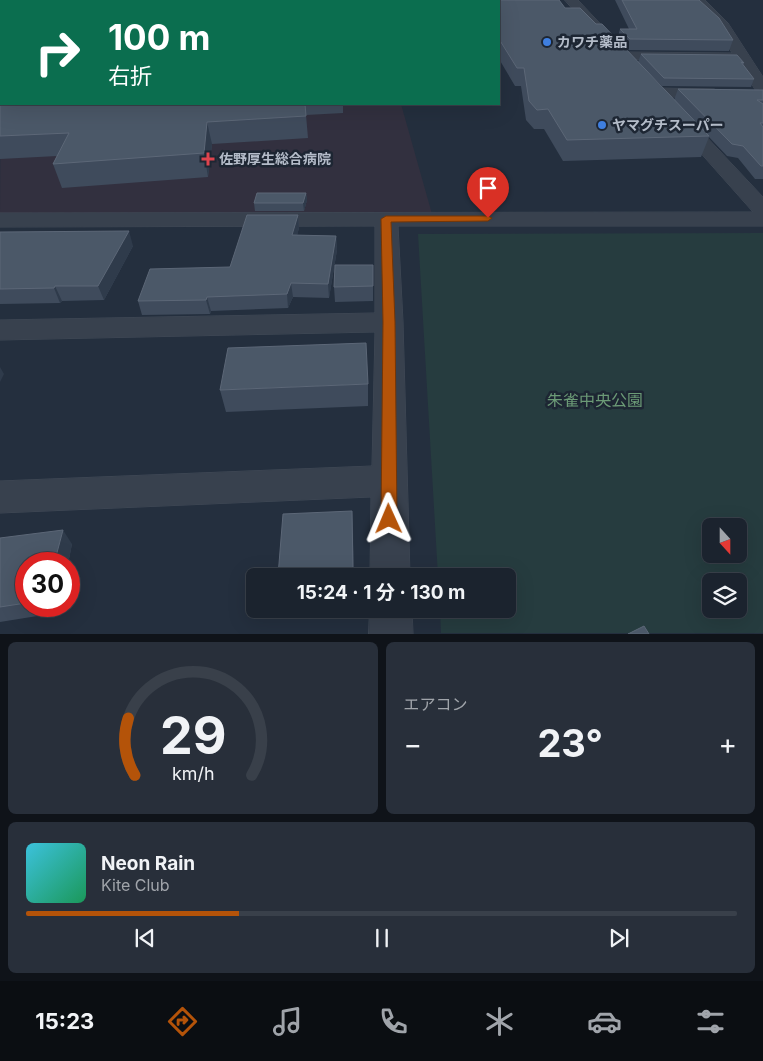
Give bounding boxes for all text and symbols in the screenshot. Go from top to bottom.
text: 100 m [108,16,211,58]
icon: right [25,20,90,85]
place label: カワチ薬品 [557,33,627,50]
marker: カワチ薬品 [541,36,553,48]
text: 右折 [108,63,152,89]
place label: ヤマグチスーパー [612,116,724,133]
marker: ヤマグチスーパー [596,119,608,131]
place label: 佐野厚生総合病院 [219,150,331,167]
marker: 佐野厚生総合病院 [201,152,215,166]
pin [467,167,509,218]
icon: arrive [474,174,502,202]
park label: 朱雀中央公園 [547,390,643,410]
position arrow [362,492,414,544]
north arrow [702,518,748,562]
map controls [702,518,747,618]
speed limit sign: 30 [15,552,80,617]
button: layers [702,573,747,618]
text: 15:24 · 1 分 · 130 m [297,581,465,604]
text: エアコン [404,694,468,714]
text: 29 [159,704,226,767]
text: 23° [537,720,603,766]
text: − [404,727,422,761]
text: + [718,727,737,761]
text: km/h [172,763,214,784]
text: Neon Rain [101,852,195,875]
text: Kite Club [101,875,170,895]
icon: previous [131,924,159,952]
icon: pause [368,924,396,952]
icon: next [605,924,633,952]
icon: directions [165,1004,200,1039]
icon: music [270,1004,305,1039]
icon: phone [376,1004,411,1039]
icon: climate [482,1004,517,1039]
icon: car [587,1004,622,1039]
icon: filters [693,1004,728,1039]
text: 15:23 [35,1008,94,1034]

